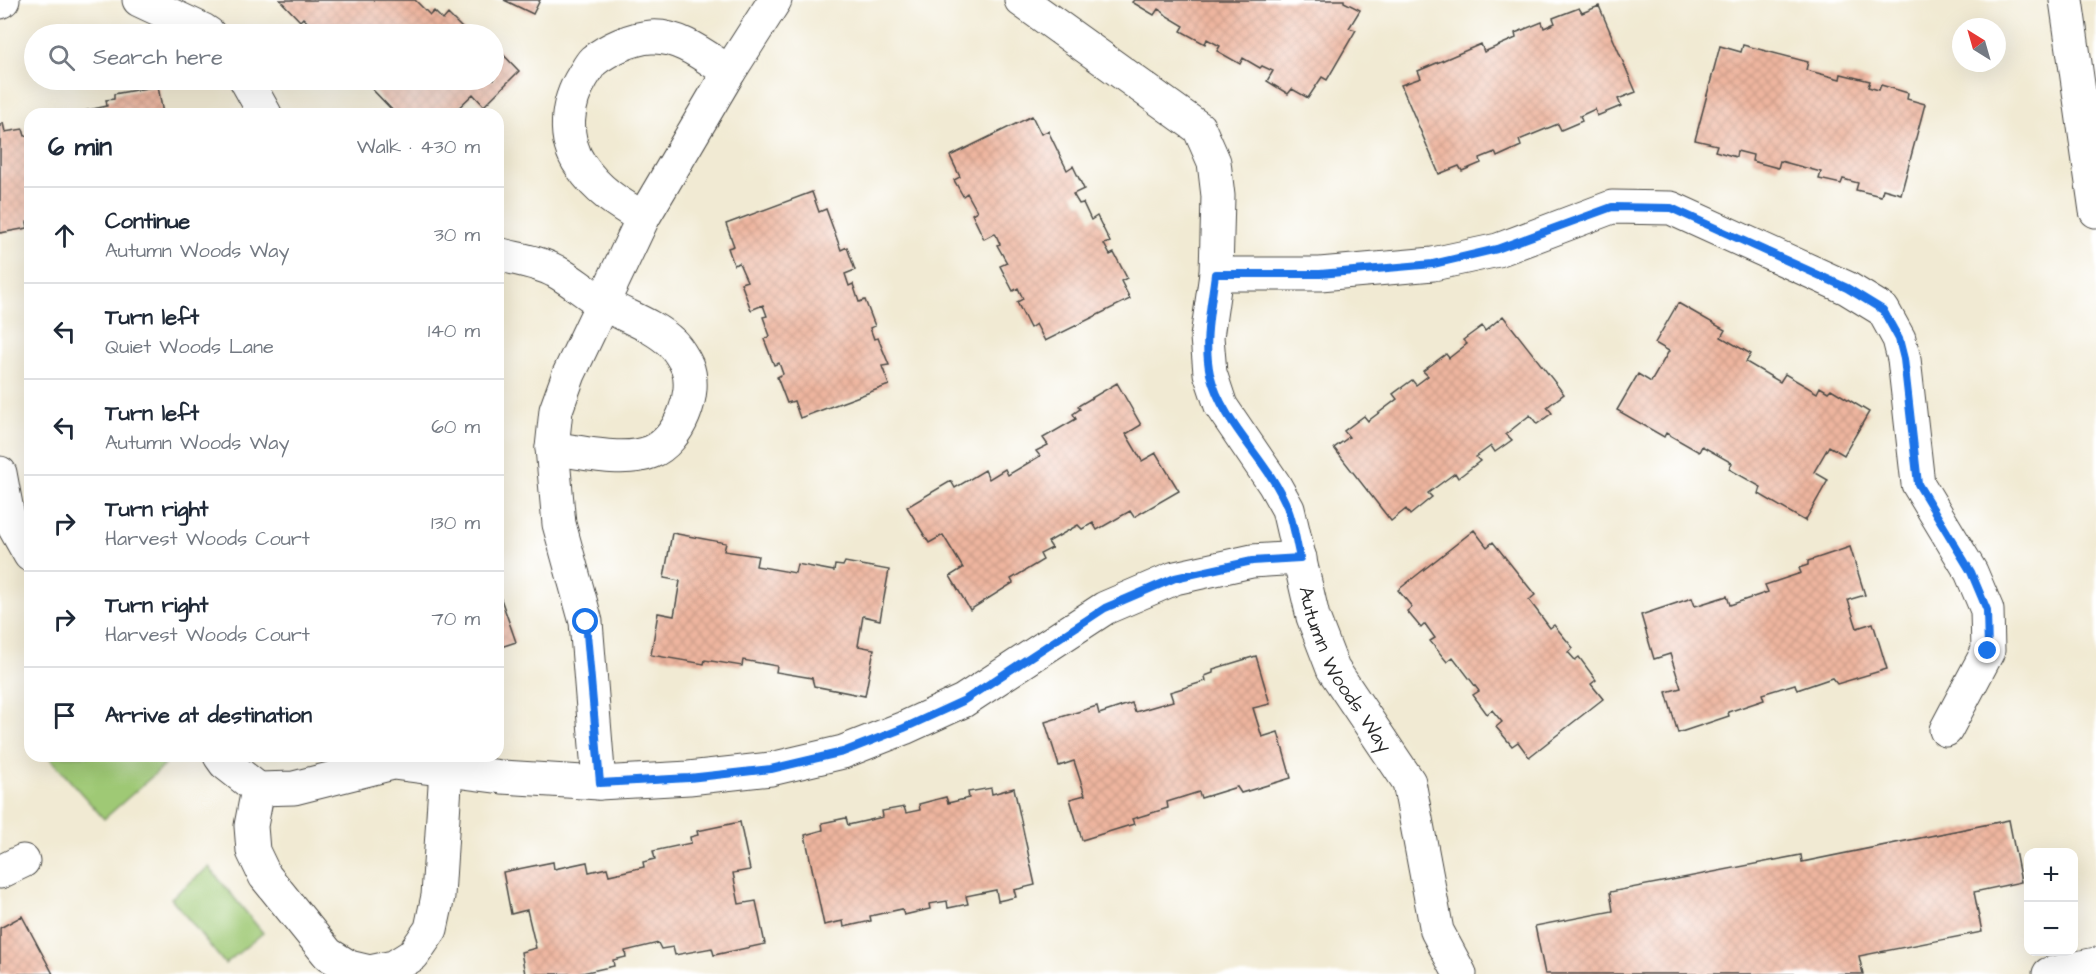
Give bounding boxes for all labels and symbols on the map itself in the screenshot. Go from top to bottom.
north arrow [1952,18,2006,72]
street label: Autumn Woods Way [1291,584,1398,759]
route start [572,608,598,634]
route end [1974,637,2000,663]

